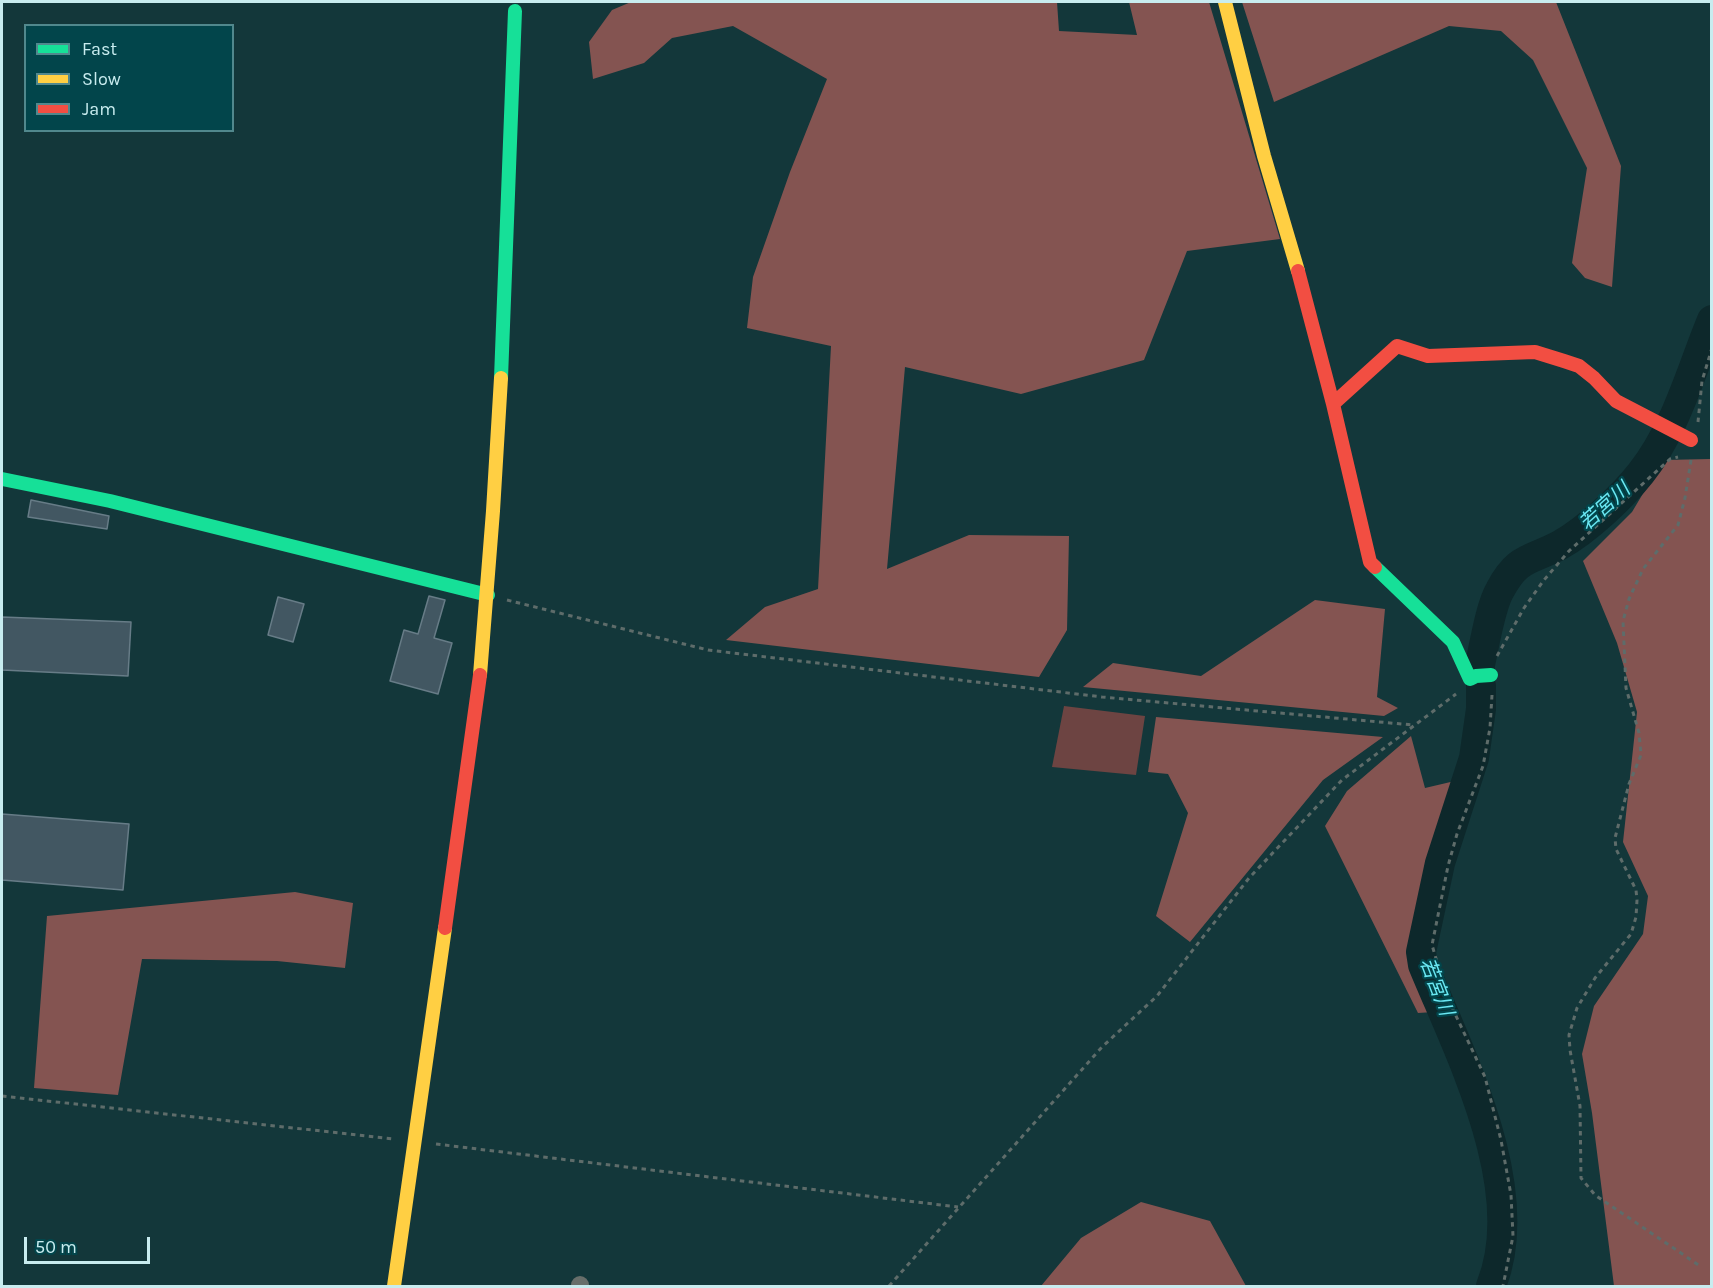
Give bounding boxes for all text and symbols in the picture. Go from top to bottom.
legend [24,24,234,132]
text: Fast [82,38,117,60]
text: Slow [82,68,121,90]
text: Jam [82,98,116,120]
water label: 若宮川 [1575,478,1635,536]
water label: 若宮川 [1414,955,1458,1019]
scale bar [27,1225,153,1263]
text: 50 m [35,1236,77,1258]

